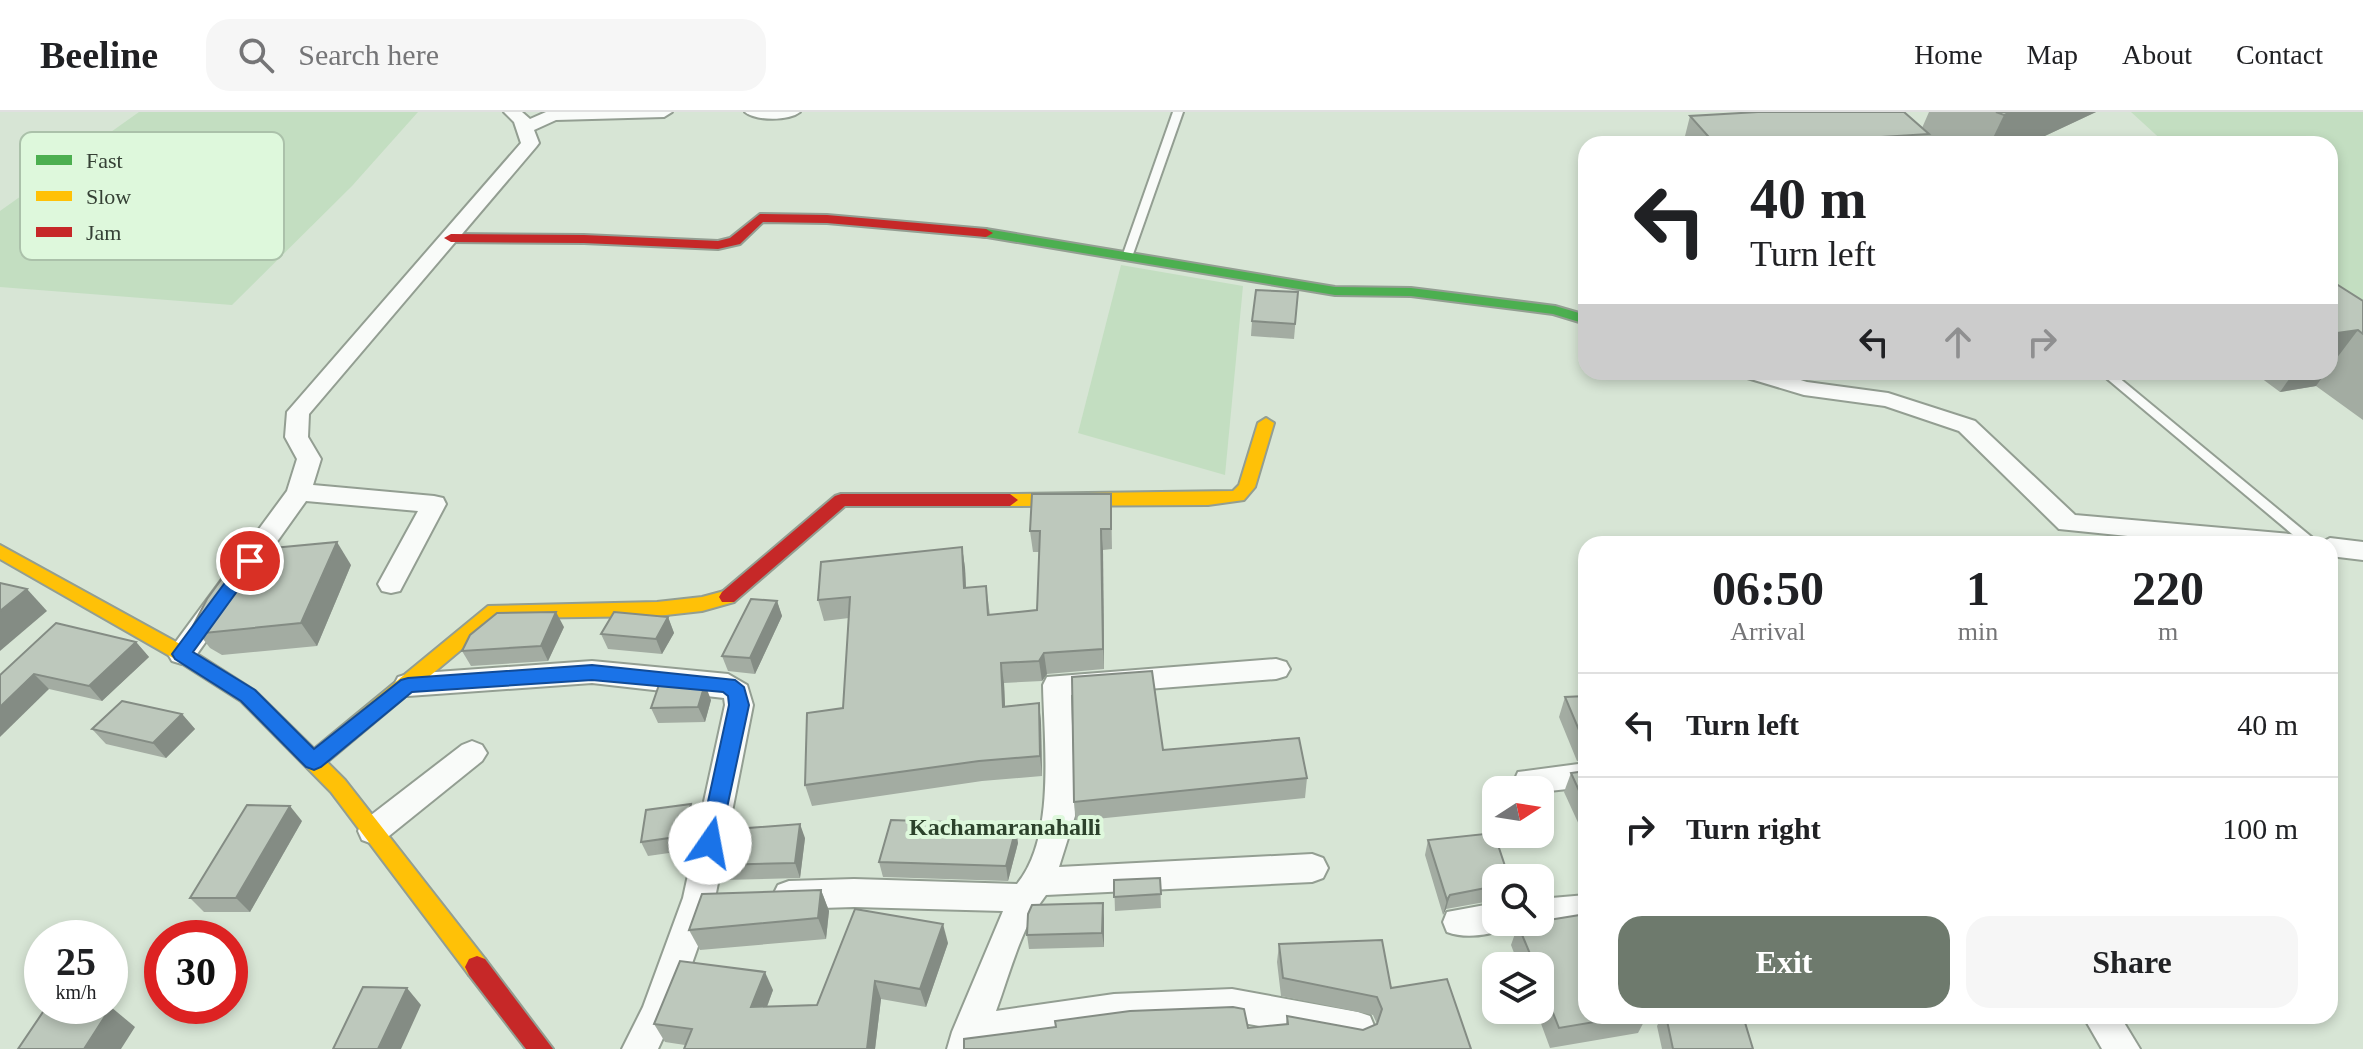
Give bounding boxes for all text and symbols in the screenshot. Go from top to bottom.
search box [206,19,766,91]
icon: search [234,33,278,77]
text: Beeline [40,34,158,76]
text: Search here [298,38,439,71]
text: Home [1914,39,1983,70]
text: Map [2027,39,2078,70]
text: About [2122,39,2192,70]
text: Contact [2236,39,2323,70]
legend [20,132,284,260]
text: Fast [86,148,123,173]
icon: left [1618,168,1722,272]
text: 40 m [1750,168,1867,230]
text: Slow [86,184,131,209]
text: Jam [86,220,121,245]
text: Turn left [1750,234,1876,274]
icon: left [1852,320,1896,364]
icon: ahead [1936,320,1980,364]
icon: right [2020,320,2064,364]
pin [216,527,284,595]
icon: arrive [228,539,272,583]
text: 06:50 [1712,562,1824,615]
text: 1 [1966,562,1990,615]
text: 220 [2132,562,2204,615]
text: Arrival [1730,617,1805,646]
text: min [1958,617,1998,646]
text: m [2158,617,2178,646]
icon: left [1618,703,1662,747]
text: Turn left [1686,708,1799,741]
text: 40 m [2237,708,2298,741]
north arrow [1482,776,1554,848]
map controls [1482,776,1554,1024]
position arrow [668,801,752,885]
icon: right [1618,807,1662,851]
text: Turn right [1686,812,1821,845]
text: 100 m [2222,812,2298,845]
district label: Kachamaranahalli [909,814,1101,840]
button: search [1482,864,1554,936]
button: Exit [1618,916,1950,1008]
button: Share [1966,916,2298,1008]
speed limit sign: 30 [144,920,248,1024]
text: 25 [56,939,96,984]
button: layers [1482,952,1554,1024]
text: km/h [55,981,97,1003]

